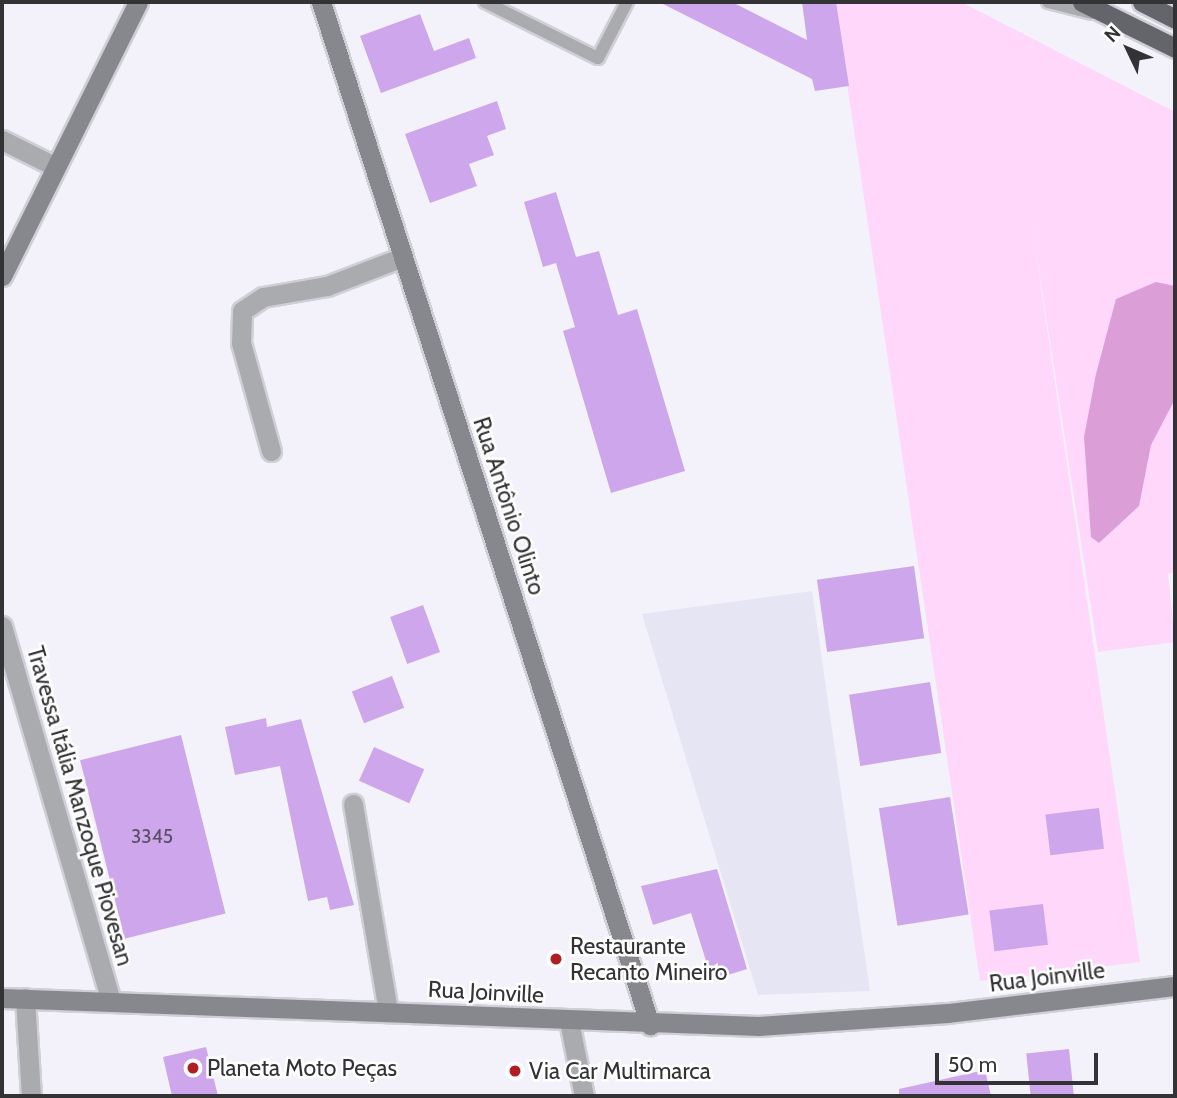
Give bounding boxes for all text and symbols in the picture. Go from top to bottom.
north arrow [1093,14,1163,84]
text: N [1100,21,1125,47]
street label: Rua Antônio Olinto [467,414,551,598]
street label: Travessa Itália Manzoque Piovesan [21,643,139,969]
house number: 3345 [131,826,173,848]
place label: Restaurante Recanto Mineiro [570,932,727,986]
marker: Restaurante Recanto Mineiro [548,951,564,967]
street label: Rua Joinville [988,956,1106,998]
street label: Rua Joinville [427,975,545,1009]
scale bar [939,1038,1102,1082]
text: 50 m [948,1052,997,1077]
place label: Planeta Moto Peças [207,1054,397,1082]
place label: Via Car Multimarca [529,1057,711,1085]
marker: Planeta Moto Peças [185,1060,201,1076]
marker: Via Car Multimarca [507,1063,523,1079]

